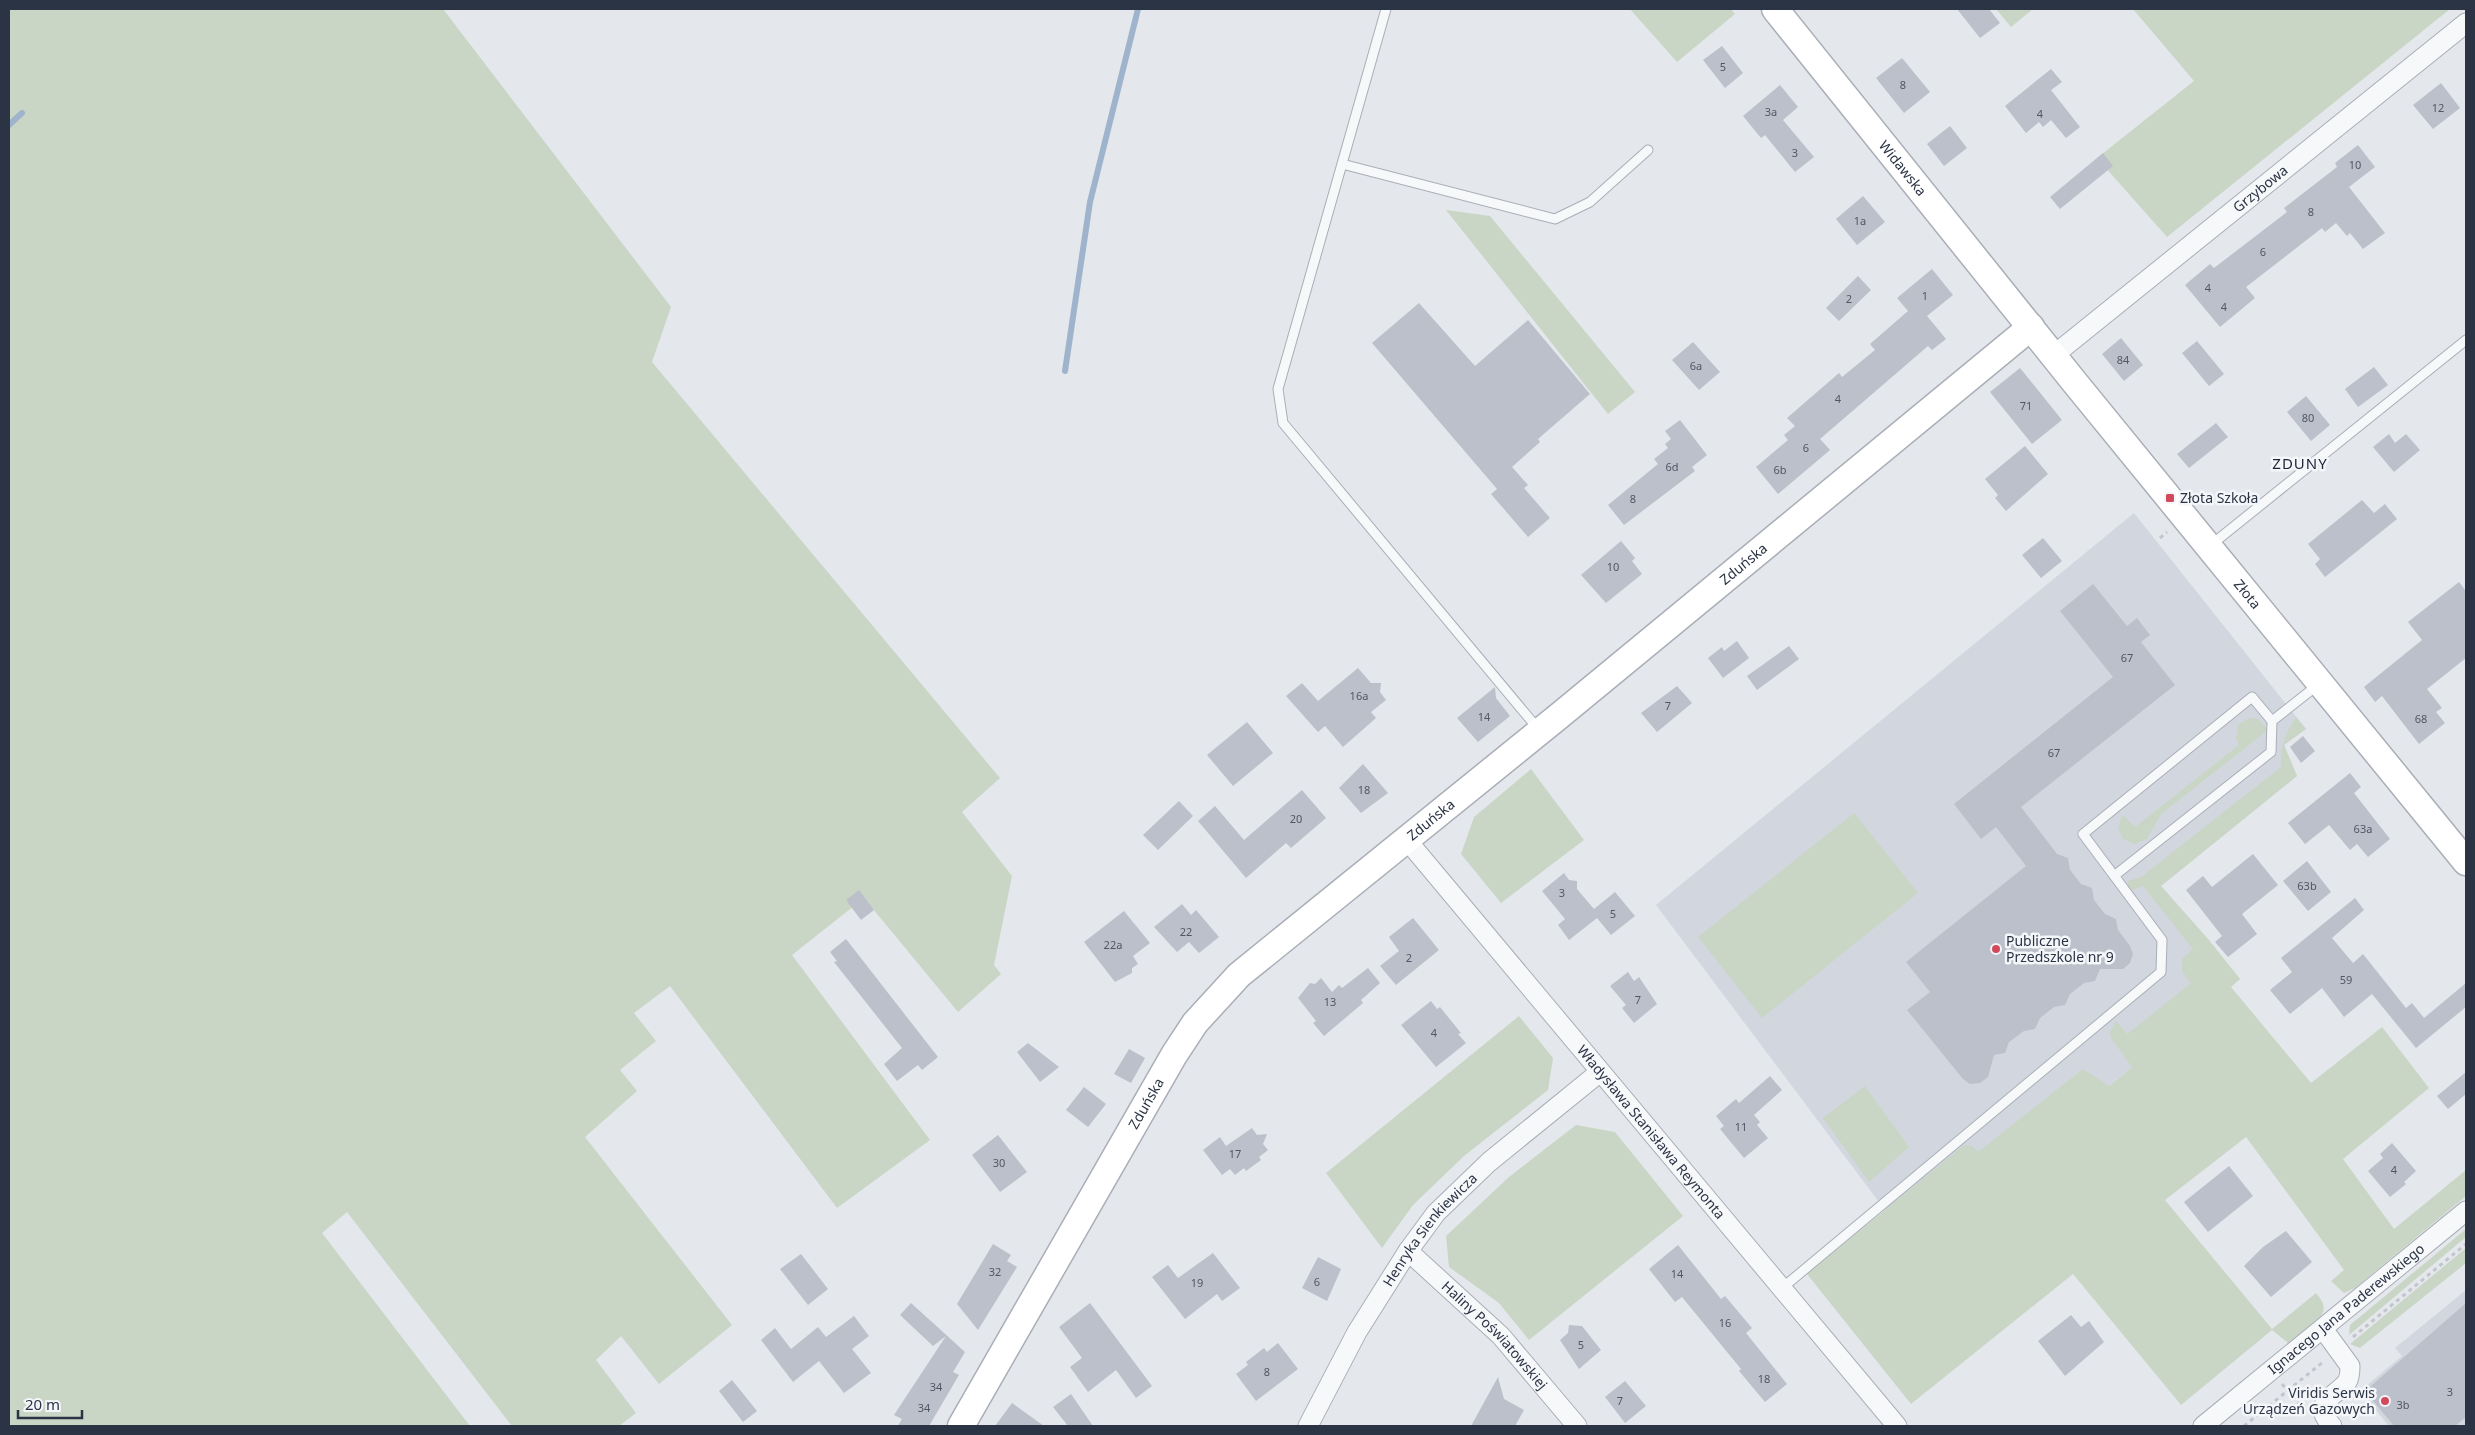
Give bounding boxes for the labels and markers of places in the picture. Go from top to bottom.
place label: Złota Szkoła [2180,488,2258,507]
marker: Złota Szkoła [2164,492,2176,504]
place label: Publiczne Przedszkole nr 9 [2006,931,2114,966]
marker: Publiczne Przedszkole nr 9 [1990,943,2002,955]
place label: Viridis Serwis Urządzeń Gazowych [2243,1383,2375,1418]
marker: Viridis Serwis Urządzeń Gazowych [2379,1395,2391,1407]

